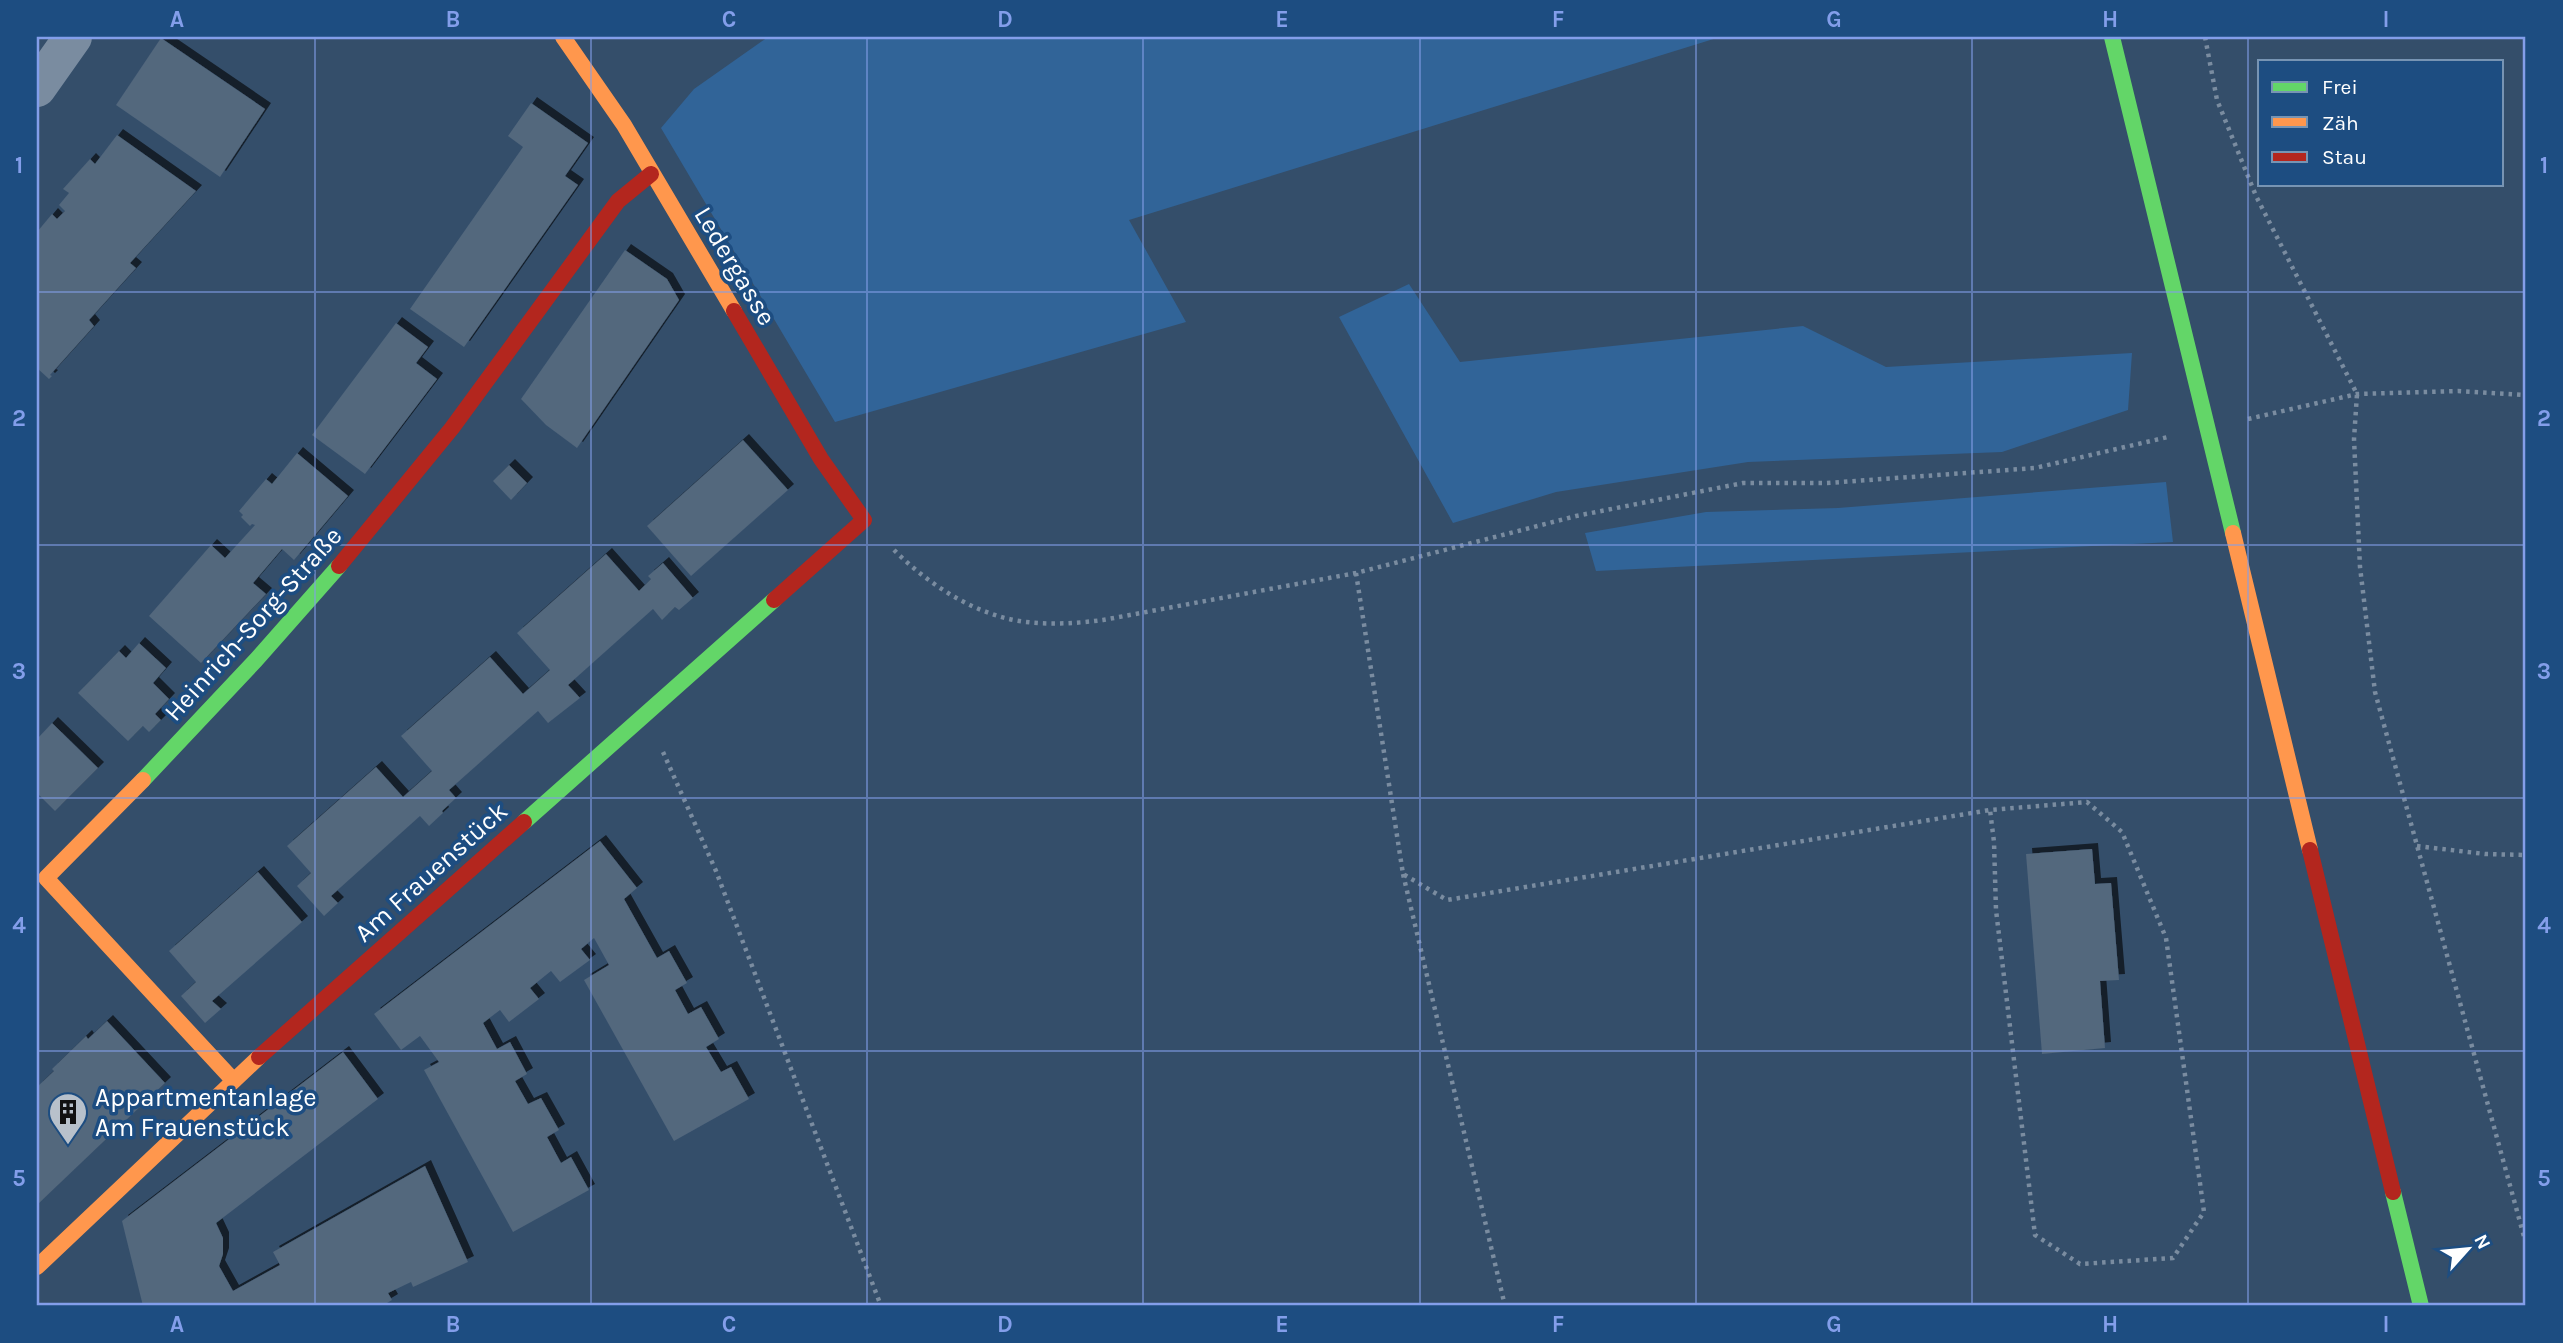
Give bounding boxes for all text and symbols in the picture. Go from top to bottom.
text: A [170,6,184,33]
text: B [446,6,460,33]
text: C [722,6,736,33]
text: D [997,6,1013,33]
text: E [1275,6,1289,33]
text: F [1552,6,1564,33]
text: G [1826,6,1842,33]
text: H [2102,6,2118,33]
text: I [2382,6,2390,33]
legend [2258,60,2504,186]
text: Frei [2322,75,2358,99]
text: Zäh [2322,111,2359,135]
text: Stau [2322,145,2367,169]
text: 1 [15,152,23,179]
text: 1 [2540,152,2548,179]
street label: Ledergasse [687,201,783,331]
text: 2 [12,405,26,432]
text: 2 [2537,405,2551,432]
street label: Heinrich-Sorg-Straße [158,521,348,727]
text: 3 [12,658,26,685]
text: 3 [2537,658,2551,685]
street label: Am Frauenstück [348,795,514,949]
text: 4 [12,912,26,939]
text: 4 [2537,912,2551,939]
place label: Appartmentanlage Am Frauenstück [95,1082,317,1143]
building icon: Appartmentanlage Am Frauenstück [47,1091,89,1146]
text: 5 [12,1165,26,1192]
text: 5 [2537,1165,2551,1192]
north arrow [2434,1214,2504,1284]
text: N [2469,1231,2495,1253]
text: A [170,1311,184,1338]
text: B [446,1311,460,1338]
text: C [722,1311,736,1338]
text: D [997,1311,1013,1338]
text: E [1275,1311,1289,1338]
text: F [1552,1311,1564,1338]
text: G [1826,1311,1842,1338]
text: H [2102,1311,2118,1338]
text: I [2382,1311,2390,1338]

